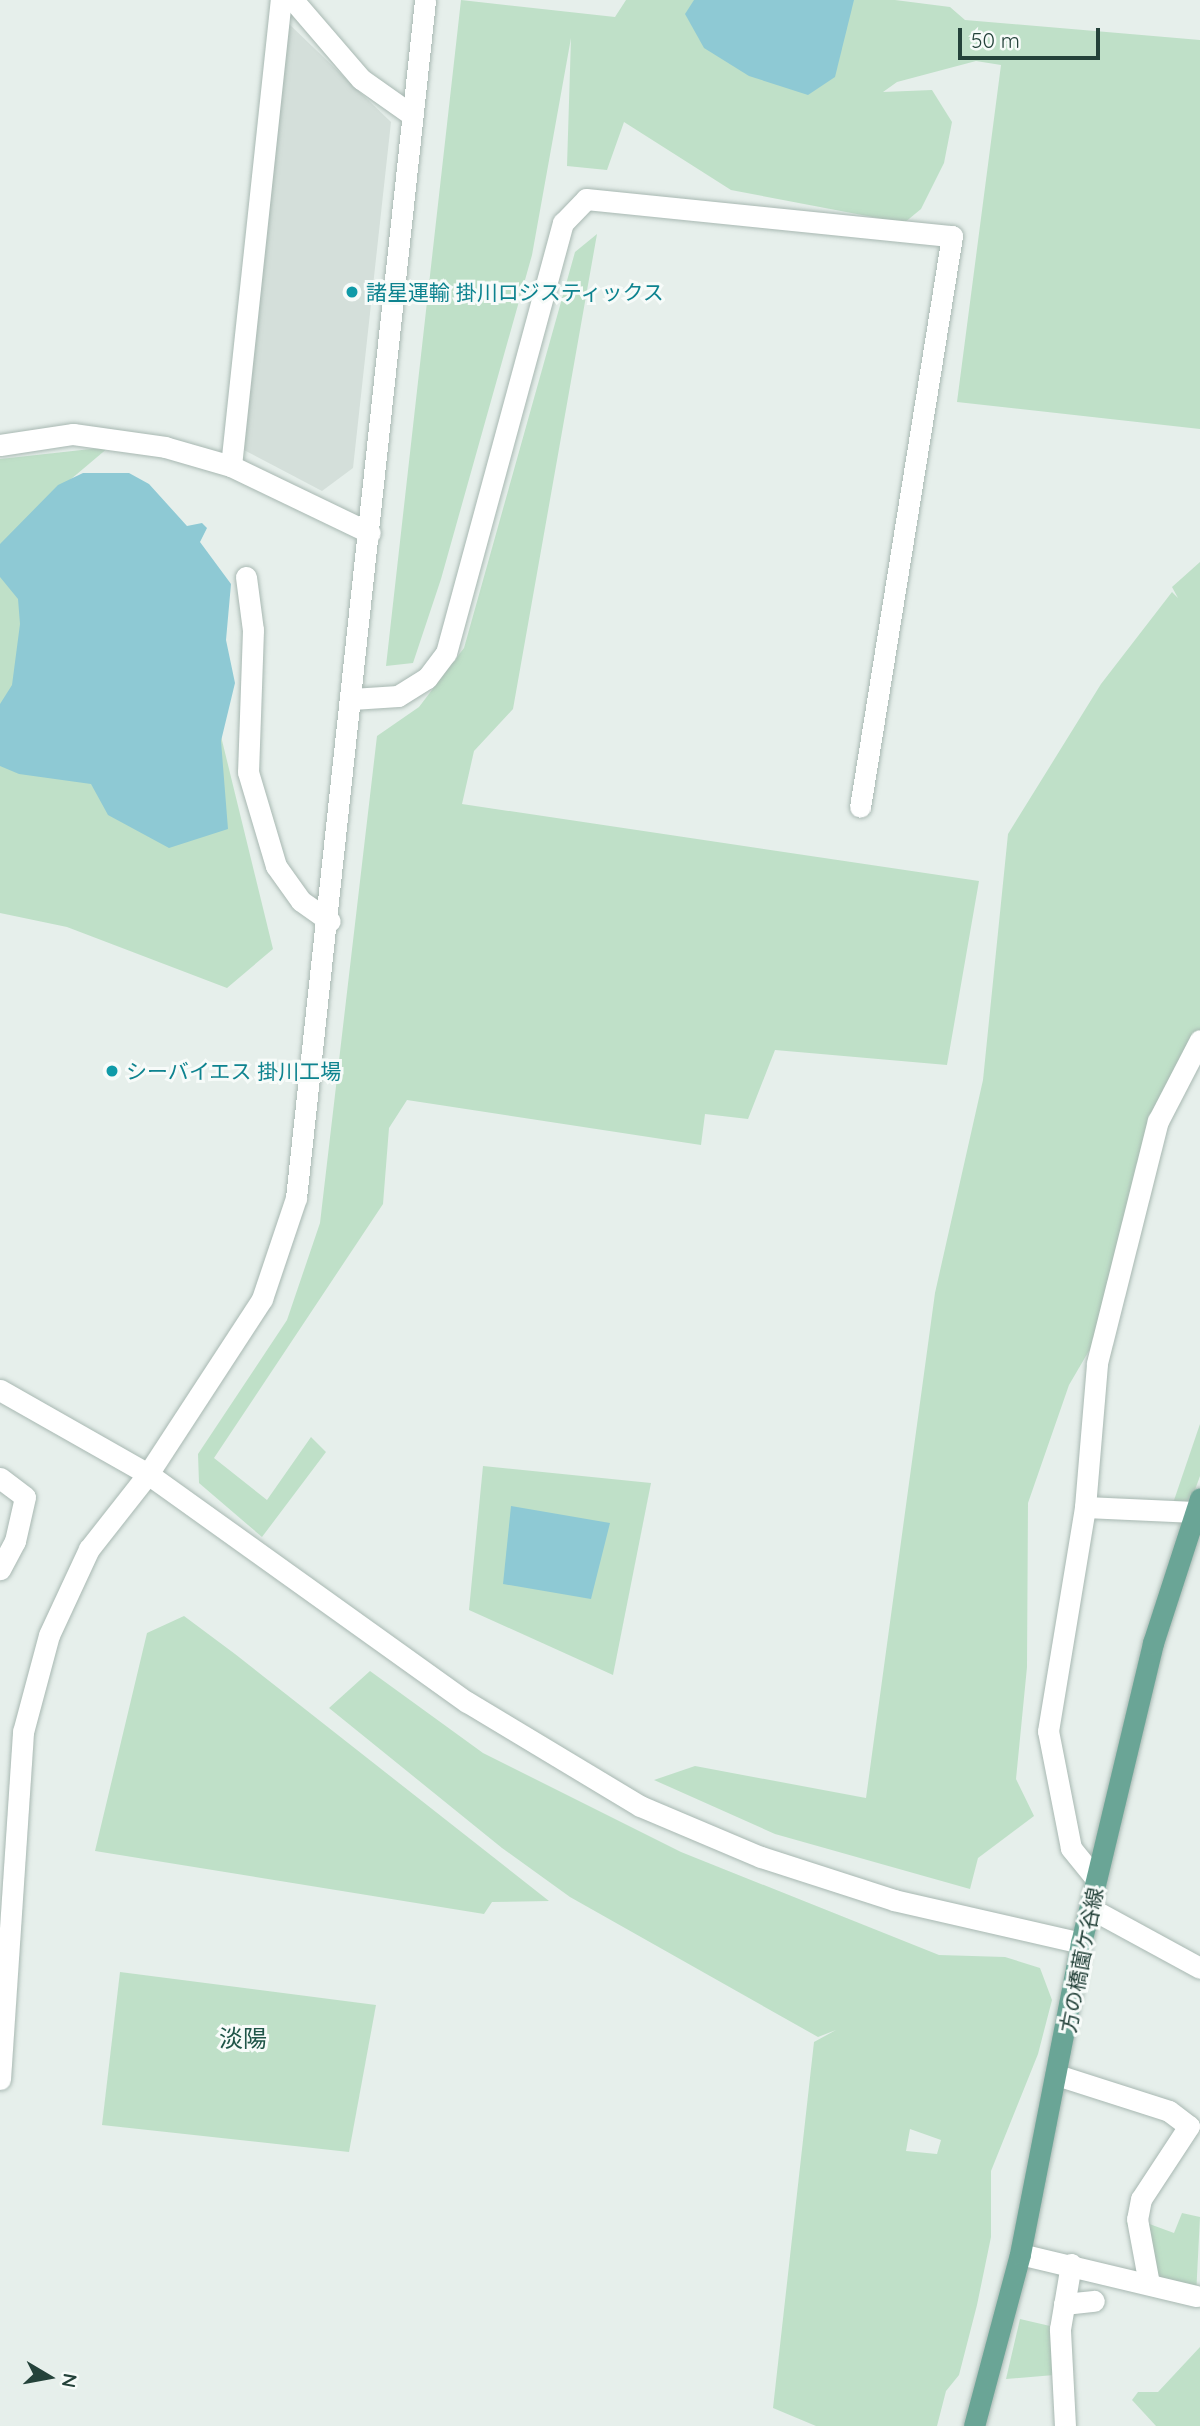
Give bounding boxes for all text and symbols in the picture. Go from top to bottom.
scale bar [962,14,1104,58]
text: 50 m [971,27,1020,53]
place label: 諸星運輸 掛川ロジスティックス [366,279,666,305]
marker: 諸星運輸 掛川ロジスティックス [344,284,360,300]
place label: シーバイエス 掛川工場 [126,1058,342,1084]
marker: シーバイエス 掛川工場 [104,1063,120,1079]
street label: 方の橋薗ケ谷線 [1055,1885,1107,2035]
district label: 淡陽 [219,2025,267,2053]
north arrow [14,2342,84,2412]
text: N [57,2372,83,2390]

